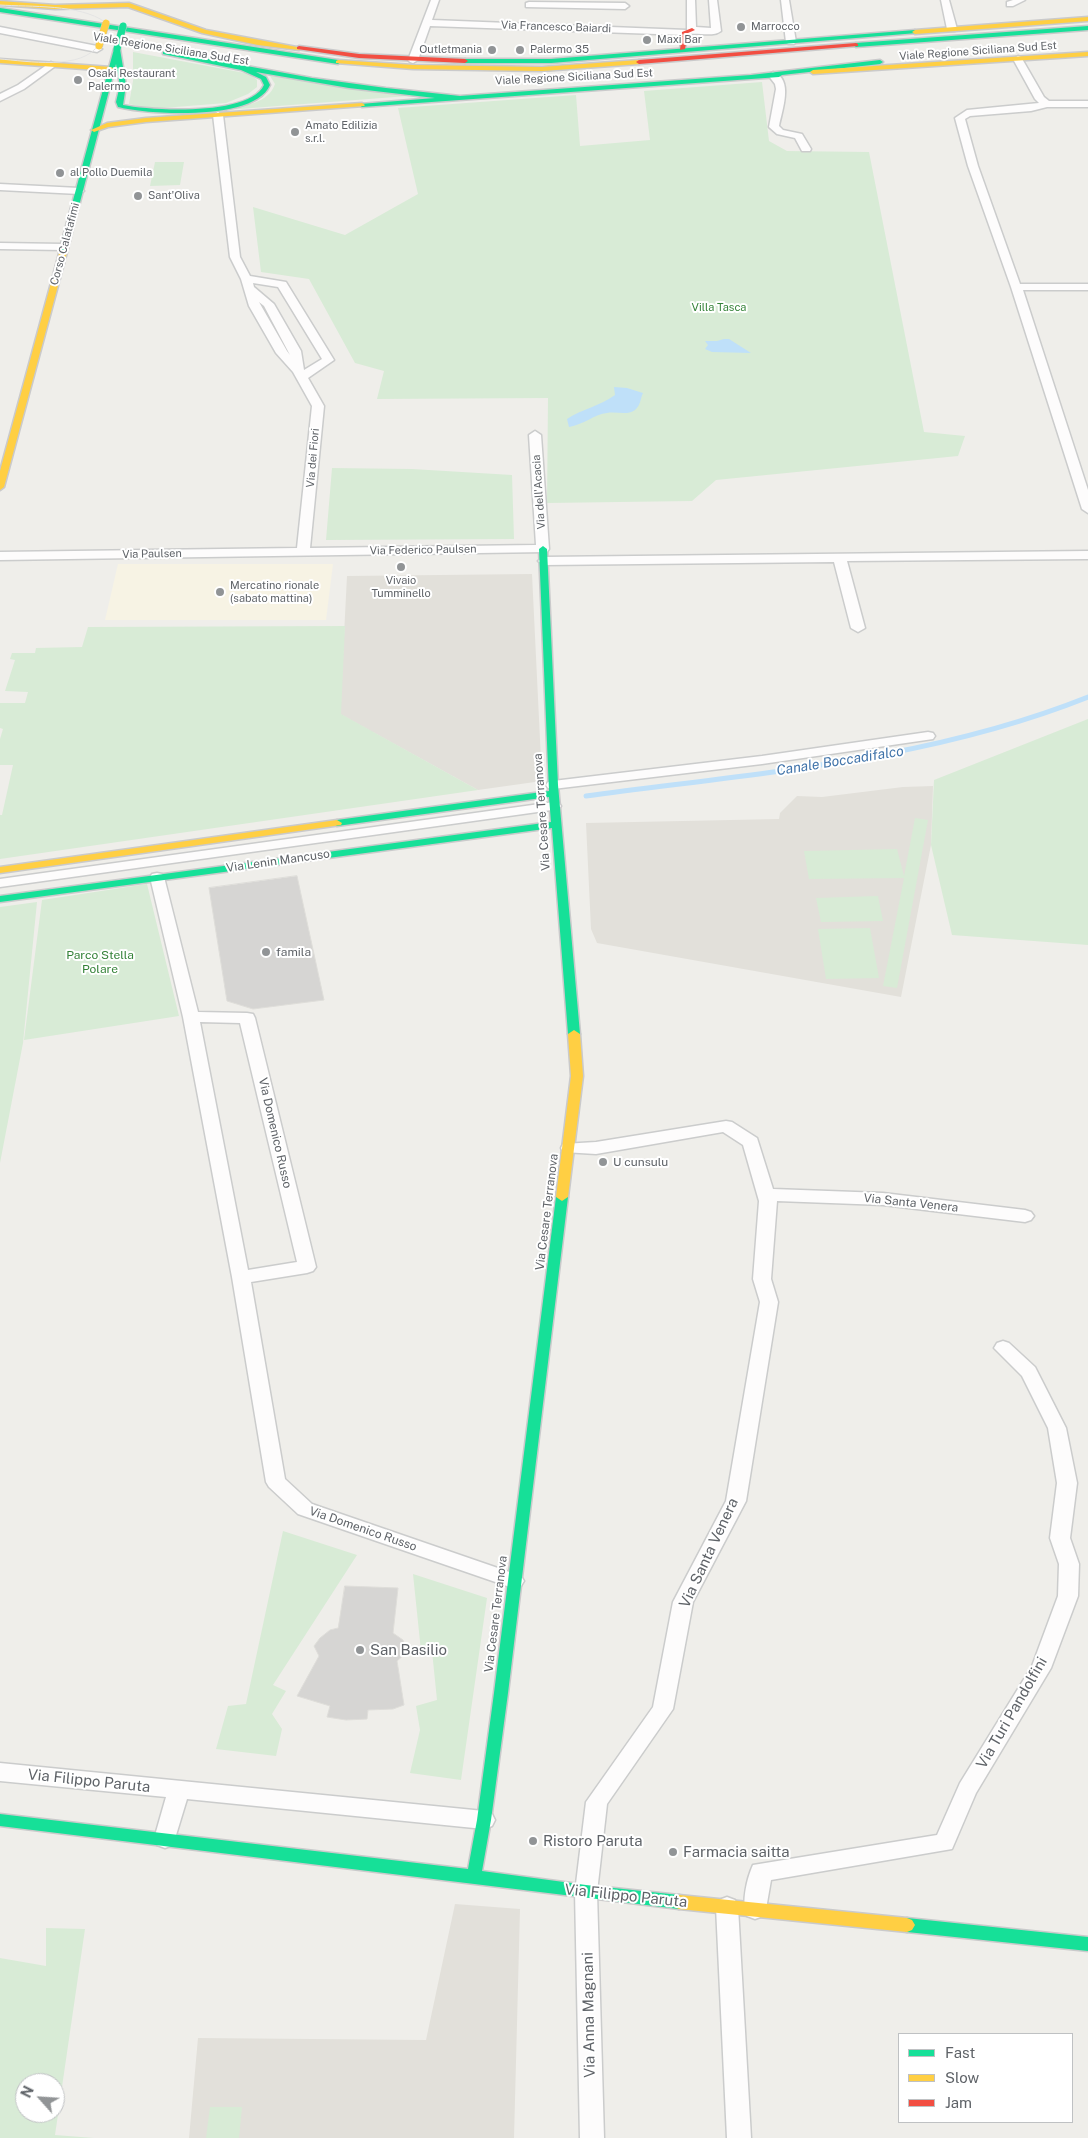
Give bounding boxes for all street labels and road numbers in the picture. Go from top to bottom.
street label: Via Francesco Baiardi [501,18,611,36]
street label: Viale Regione Siciliana Sud Est [92,30,250,68]
street label: Viale Regione Siciliana Sud Est [899,39,1057,63]
street label: Viale Regione Siciliana Sud Est [495,66,653,88]
street label: Corso Calatafimi [48,201,82,287]
street label: Via dei Fiori [304,428,322,488]
street label: Via dell'Acacia [530,454,548,530]
street label: Via Federico Paulsen [369,542,477,558]
street label: Via Paulsen [122,547,182,561]
street label: Via Cesare Terranova [531,753,553,871]
street label: Via Lenin Mancuso [225,847,331,875]
street label: Via Domenico Russo [255,1076,295,1190]
street label: Via Cesare Terranova [533,1153,561,1271]
street label: Via Santa Venera [863,1191,959,1215]
street label: Via Santa Venera [676,1495,742,1611]
street label: Via Domenico Russo [307,1504,419,1554]
street label: Via Cesare Terranova [482,1555,510,1673]
street label: Via Turi Pandolfini [973,1654,1051,1772]
street label: Via Filippo Paruta [27,1766,151,1796]
street label: Via Filippo Paruta [564,1881,688,1911]
street label: Via Anna Magnani [579,1952,599,2078]

